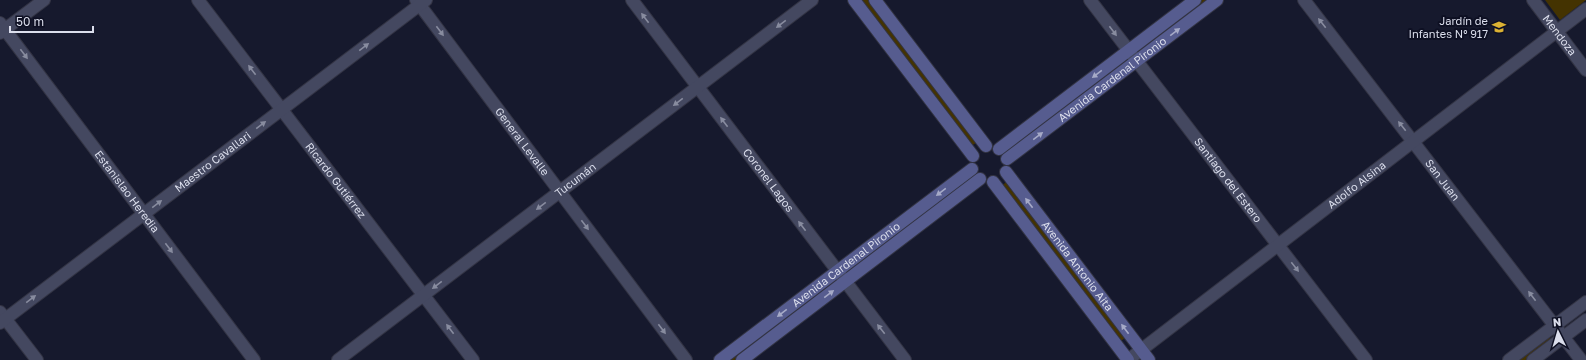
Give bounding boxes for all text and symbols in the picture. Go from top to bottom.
scale bar [10,8,93,34]
street label: Mendoza [1540,12,1580,58]
one-way arrow [641,13,650,24]
text: 50 m [16,14,44,29]
place label: Jardín de Infantes N° 917 [1409,14,1488,40]
one-way arrow [1318,18,1326,28]
one-way arrow [776,19,786,27]
school or university icon: Jardín de Infantes N° 917 [1491,19,1507,35]
one-way arrow [435,26,444,37]
one-way arrow [1109,26,1118,37]
one-way arrow [1170,28,1181,36]
street label: Avenida Cardenal Pironio [1055,34,1169,124]
one-way arrow [359,42,370,51]
one-way arrow [19,49,28,60]
one-way arrow [247,64,256,75]
one-way arrow [1092,70,1102,78]
one-way arrow [672,98,683,107]
street label: General Levalle [493,105,552,178]
one-way arrow [720,116,728,127]
one-way arrow [1397,120,1406,131]
one-way arrow [255,121,266,129]
street label: Maestro Cavallari [172,128,253,194]
one-way arrow [1033,131,1044,140]
street label: Santiago del Estero [1192,135,1265,225]
street label: Ricardo Gutiérrez [303,140,369,221]
street label: Coronel Lagos [741,146,797,214]
street label: Estanislao Heredia [92,148,162,235]
street label: San Juan [1423,156,1463,203]
street label: Adolfo Alsina [1325,158,1388,211]
street label: Tucumán [552,160,598,199]
one-way arrow [936,188,947,197]
one-way arrow [1025,198,1033,209]
one-way arrow [151,199,162,208]
one-way arrow [535,202,546,211]
street label: Avenida Antonio Aita [1039,218,1116,313]
one-way arrow [581,219,589,230]
street label: Avenida Cardenal Pironio [789,219,903,309]
one-way arrow [798,220,806,231]
one-way arrow [165,242,174,253]
one-way arrow [1291,262,1300,273]
one-way arrow [432,281,443,289]
one-way arrow [824,290,835,298]
one-way arrow [1527,290,1536,301]
one-way arrow [26,295,36,303]
one-way arrow [776,309,787,318]
north arrow [1538,312,1578,352]
text: N [1552,315,1562,328]
one-way arrow [446,324,454,334]
one-way arrow [658,324,666,334]
one-way arrow [877,324,885,335]
one-way arrow [1121,324,1129,334]

